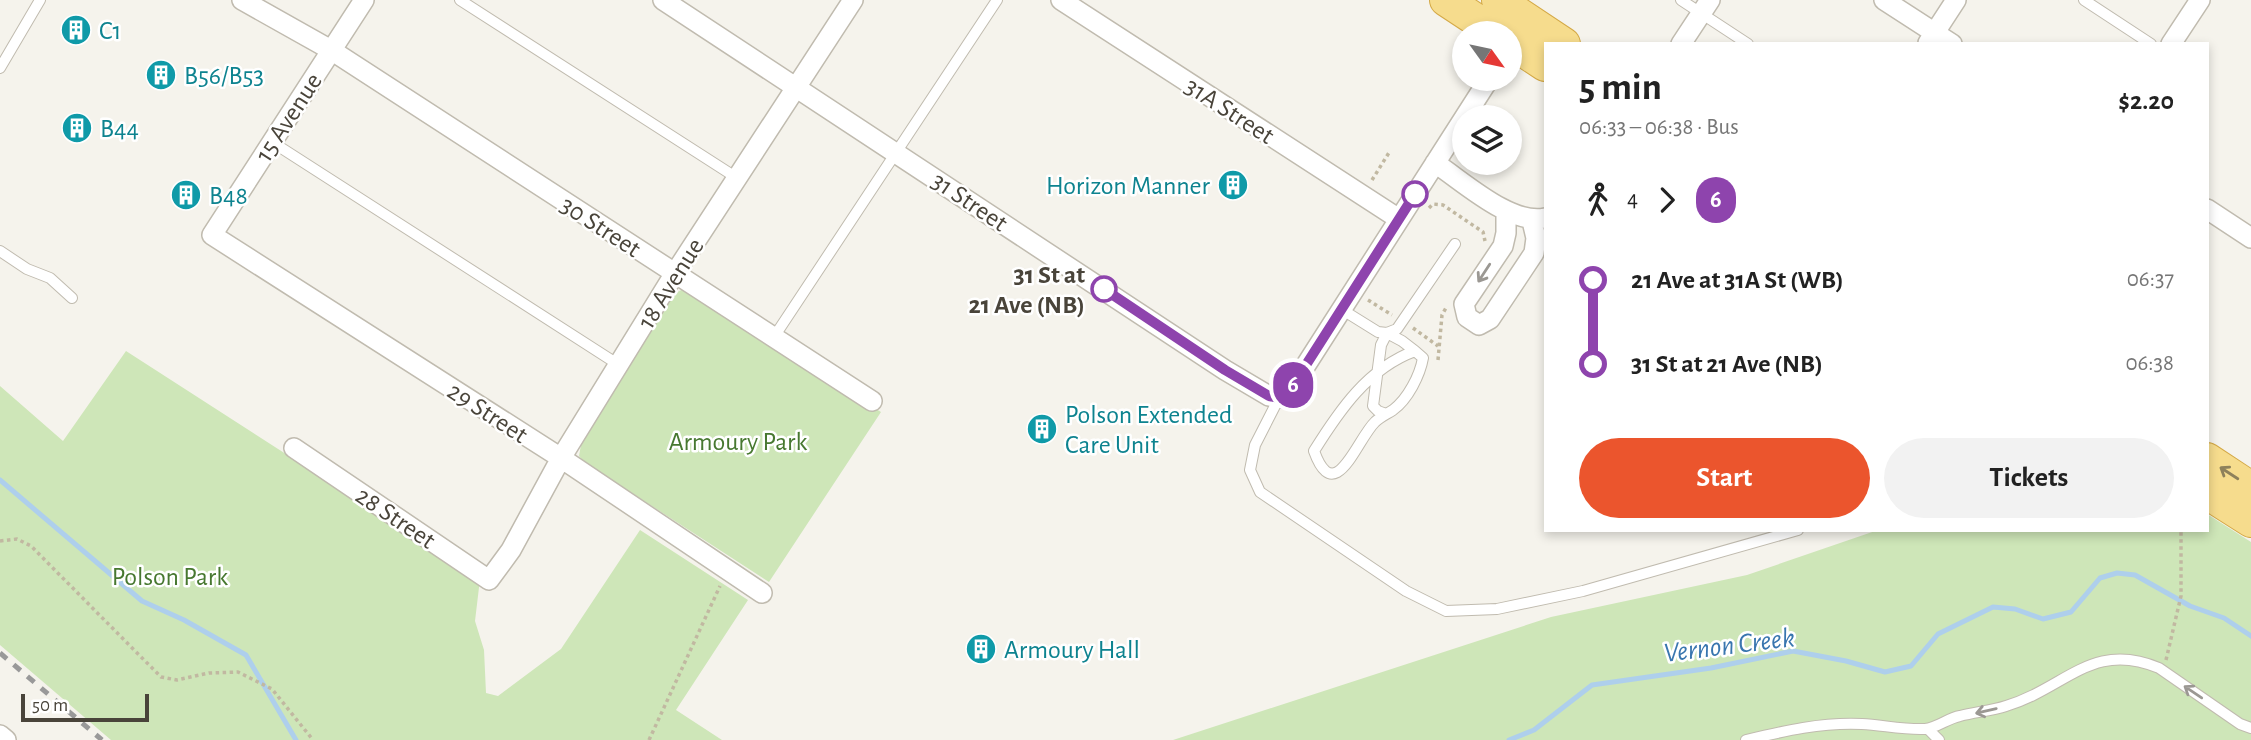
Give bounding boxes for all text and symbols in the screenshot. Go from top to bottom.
building icon: C1 [59,13,93,47]
place label: C1 [99,18,121,44]
north arrow [1452,21,1522,91]
map controls [1452,21,1522,175]
building icon: B56/B53 [144,58,178,92]
place label: B56/B53 [184,63,264,89]
street label: 15 Avenue [251,69,327,167]
text: 5 min [1579,69,1662,107]
street label: 31A Street [1180,73,1279,149]
text: $2.20 [2118,88,2174,114]
button: layers [1452,105,1522,175]
building icon: B44 [60,111,94,145]
place label: B44 [100,116,139,142]
text: 06:33 – 06:38 · Bus [1579,116,1739,139]
street label: 31 Street [927,167,1012,236]
building icon: Horizon Manner [1216,168,1250,202]
place label: Horizon Manner [1046,173,1211,199]
building icon: B48 [169,178,203,212]
unlabelled marker [1402,181,1428,207]
icon: walk [1579,181,1617,219]
icon: forward [1648,181,1686,219]
place label: B48 [209,183,248,209]
text: 4 [1627,188,1638,211]
text: 6 [1710,188,1722,212]
street label: 30 Street [556,191,645,262]
street label: 18 Avenue [633,234,709,333]
place label: 31 St at 21 Ave (NB) [968,262,1085,318]
one-way arrow [1477,263,1491,283]
text: 21 Ave at 31A St (WB) [1631,267,1844,293]
text: 06:37 [2127,268,2174,291]
marker: 31 St at 21 Ave (NB) [1091,276,1117,302]
text: 31 St at 21 Ave (NB) [1631,351,1823,377]
text: 06:38 [2125,352,2174,375]
line badge: 6 [1270,362,1316,408]
text: 6 [1287,373,1299,397]
street label: 29 Street [443,378,532,448]
place label: Polson Extended Care Unit [1065,402,1233,458]
building icon: Polson Extended Care Unit [1025,412,1059,446]
park label: Armoury Park [669,429,807,455]
button: Start [1579,438,1870,518]
button: Tickets [1884,438,2174,518]
one-way arrow [2220,466,2239,481]
street label: 28 Street [351,482,440,554]
park label: Polson Park [112,564,228,590]
water label: Vernon Creek [1662,624,1796,668]
building icon: Armoury Hall [964,632,998,666]
place label: Armoury Hall [1004,637,1140,663]
one-way arrow [2184,685,2203,699]
scale bar [21,691,149,723]
text: 50 m [32,696,68,715]
one-way arrow [1975,705,1998,718]

